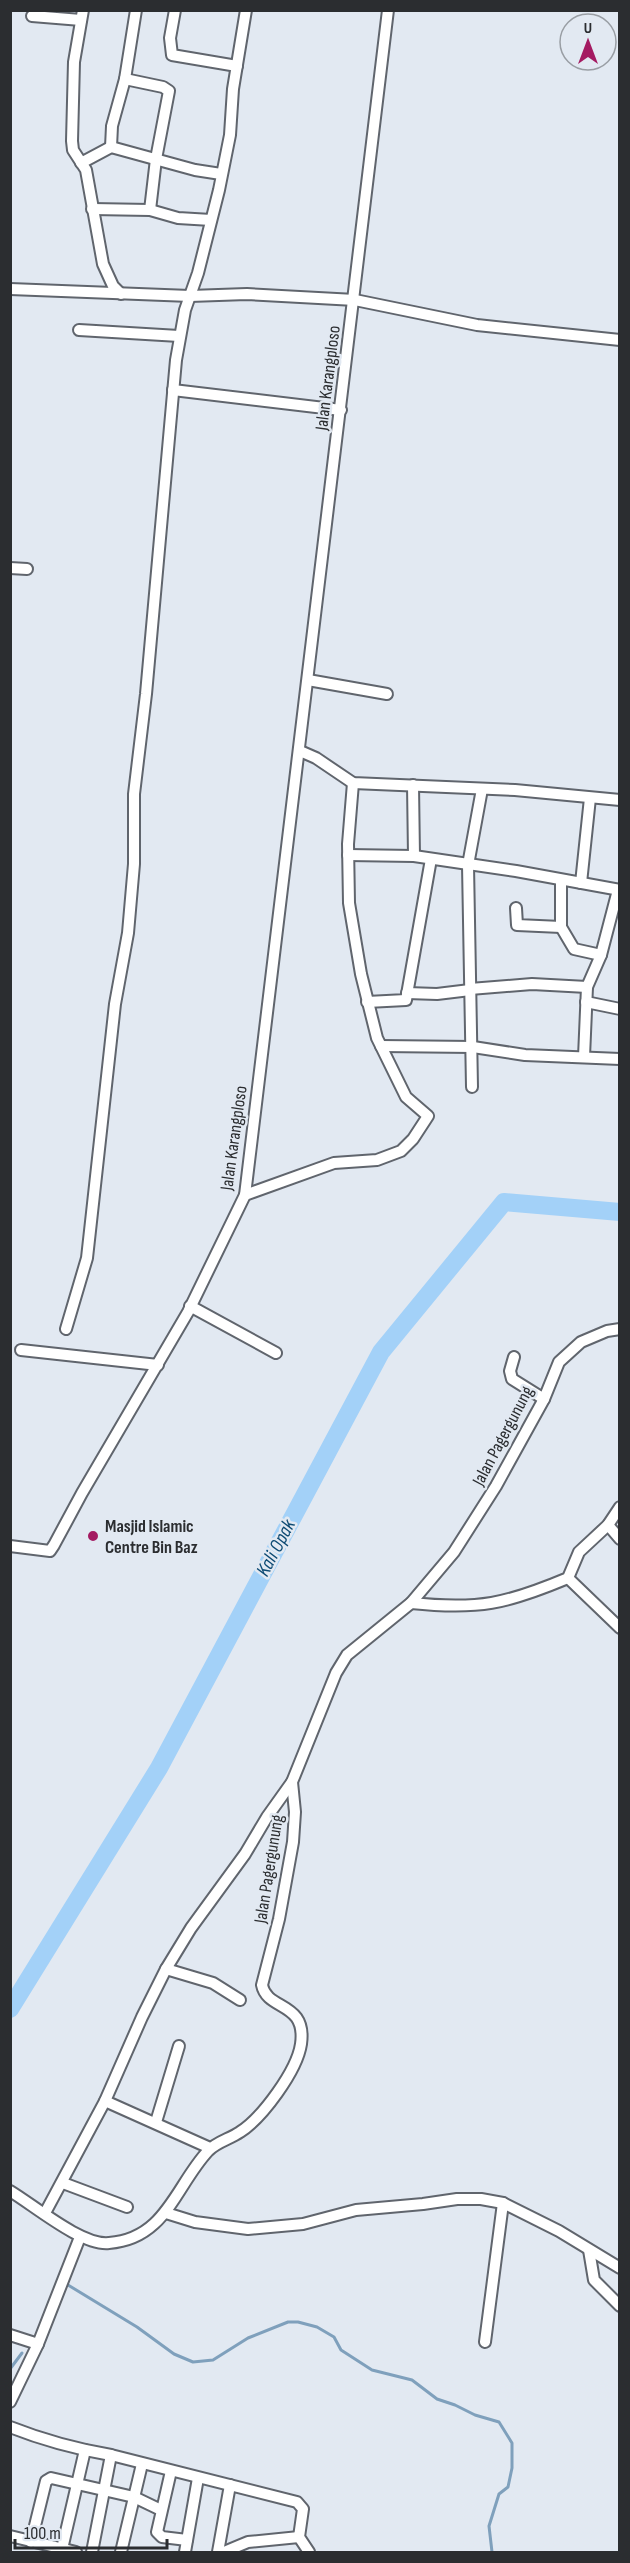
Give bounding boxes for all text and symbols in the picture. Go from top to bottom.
north arrow [558,12,618,72]
text: U [584,19,592,38]
street label: Jalan Karangploso [311,324,345,433]
street label: Jalan Karangploso [216,1084,252,1193]
street label: Jalan Pagergunung [468,1383,538,1490]
water label: Kali Opak [251,1515,301,1580]
place label: Masjid Islamic Centre Bin Baz [105,1516,198,1558]
marker: Masjid Islamic Centre Bin Baz [86,1529,100,1543]
street label: Jalan Pagergunung [250,1813,288,1926]
scale bar [15,2512,166,2550]
text: 100 m [24,2523,61,2544]

